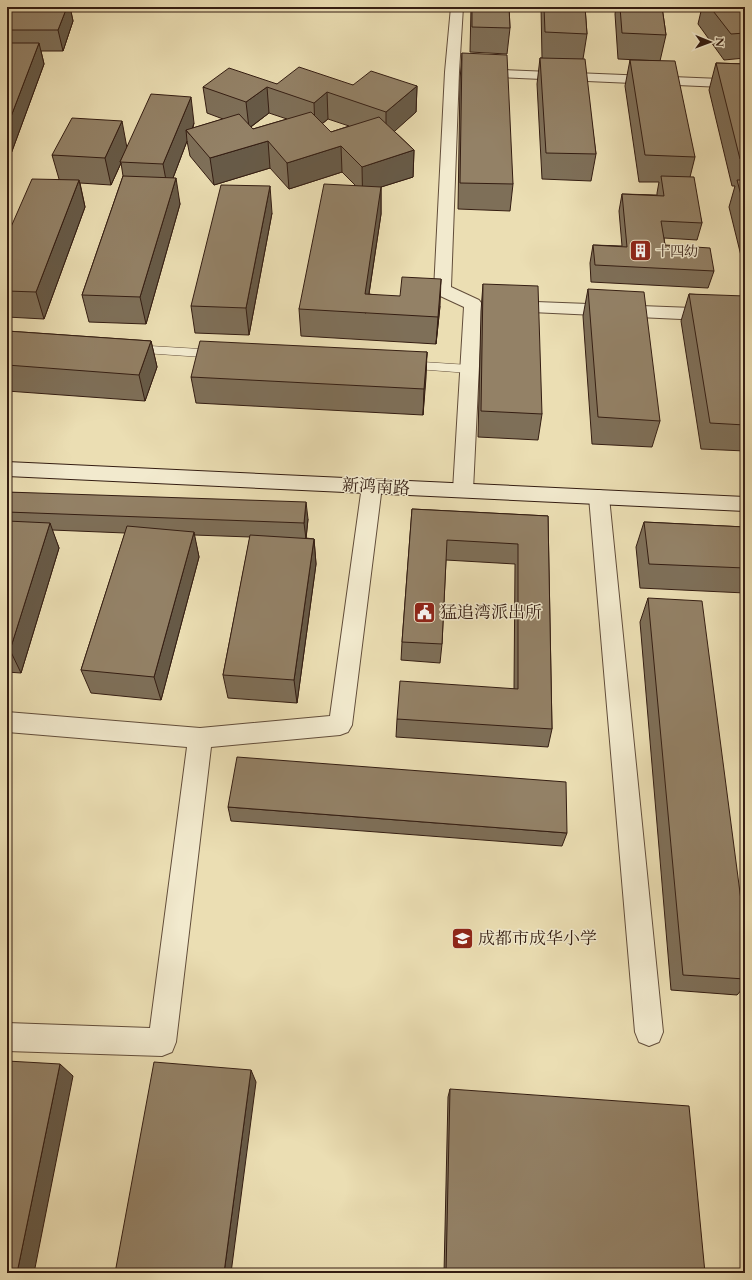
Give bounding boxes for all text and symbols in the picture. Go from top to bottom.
north arrow [690,22,730,62]
text: N [712,37,727,48]
building icon: 十四幼 [627,238,653,264]
place label: 十四幼 [656,242,698,261]
street label: 新鸿南路 [341,473,411,500]
public building icon: 猛追湾派出所 [411,599,437,625]
place label: 猛追湾派出所 [440,601,542,624]
school or university icon: 成都市成华小学 [449,925,475,951]
place label: 成都市成华小学 [478,927,597,950]

